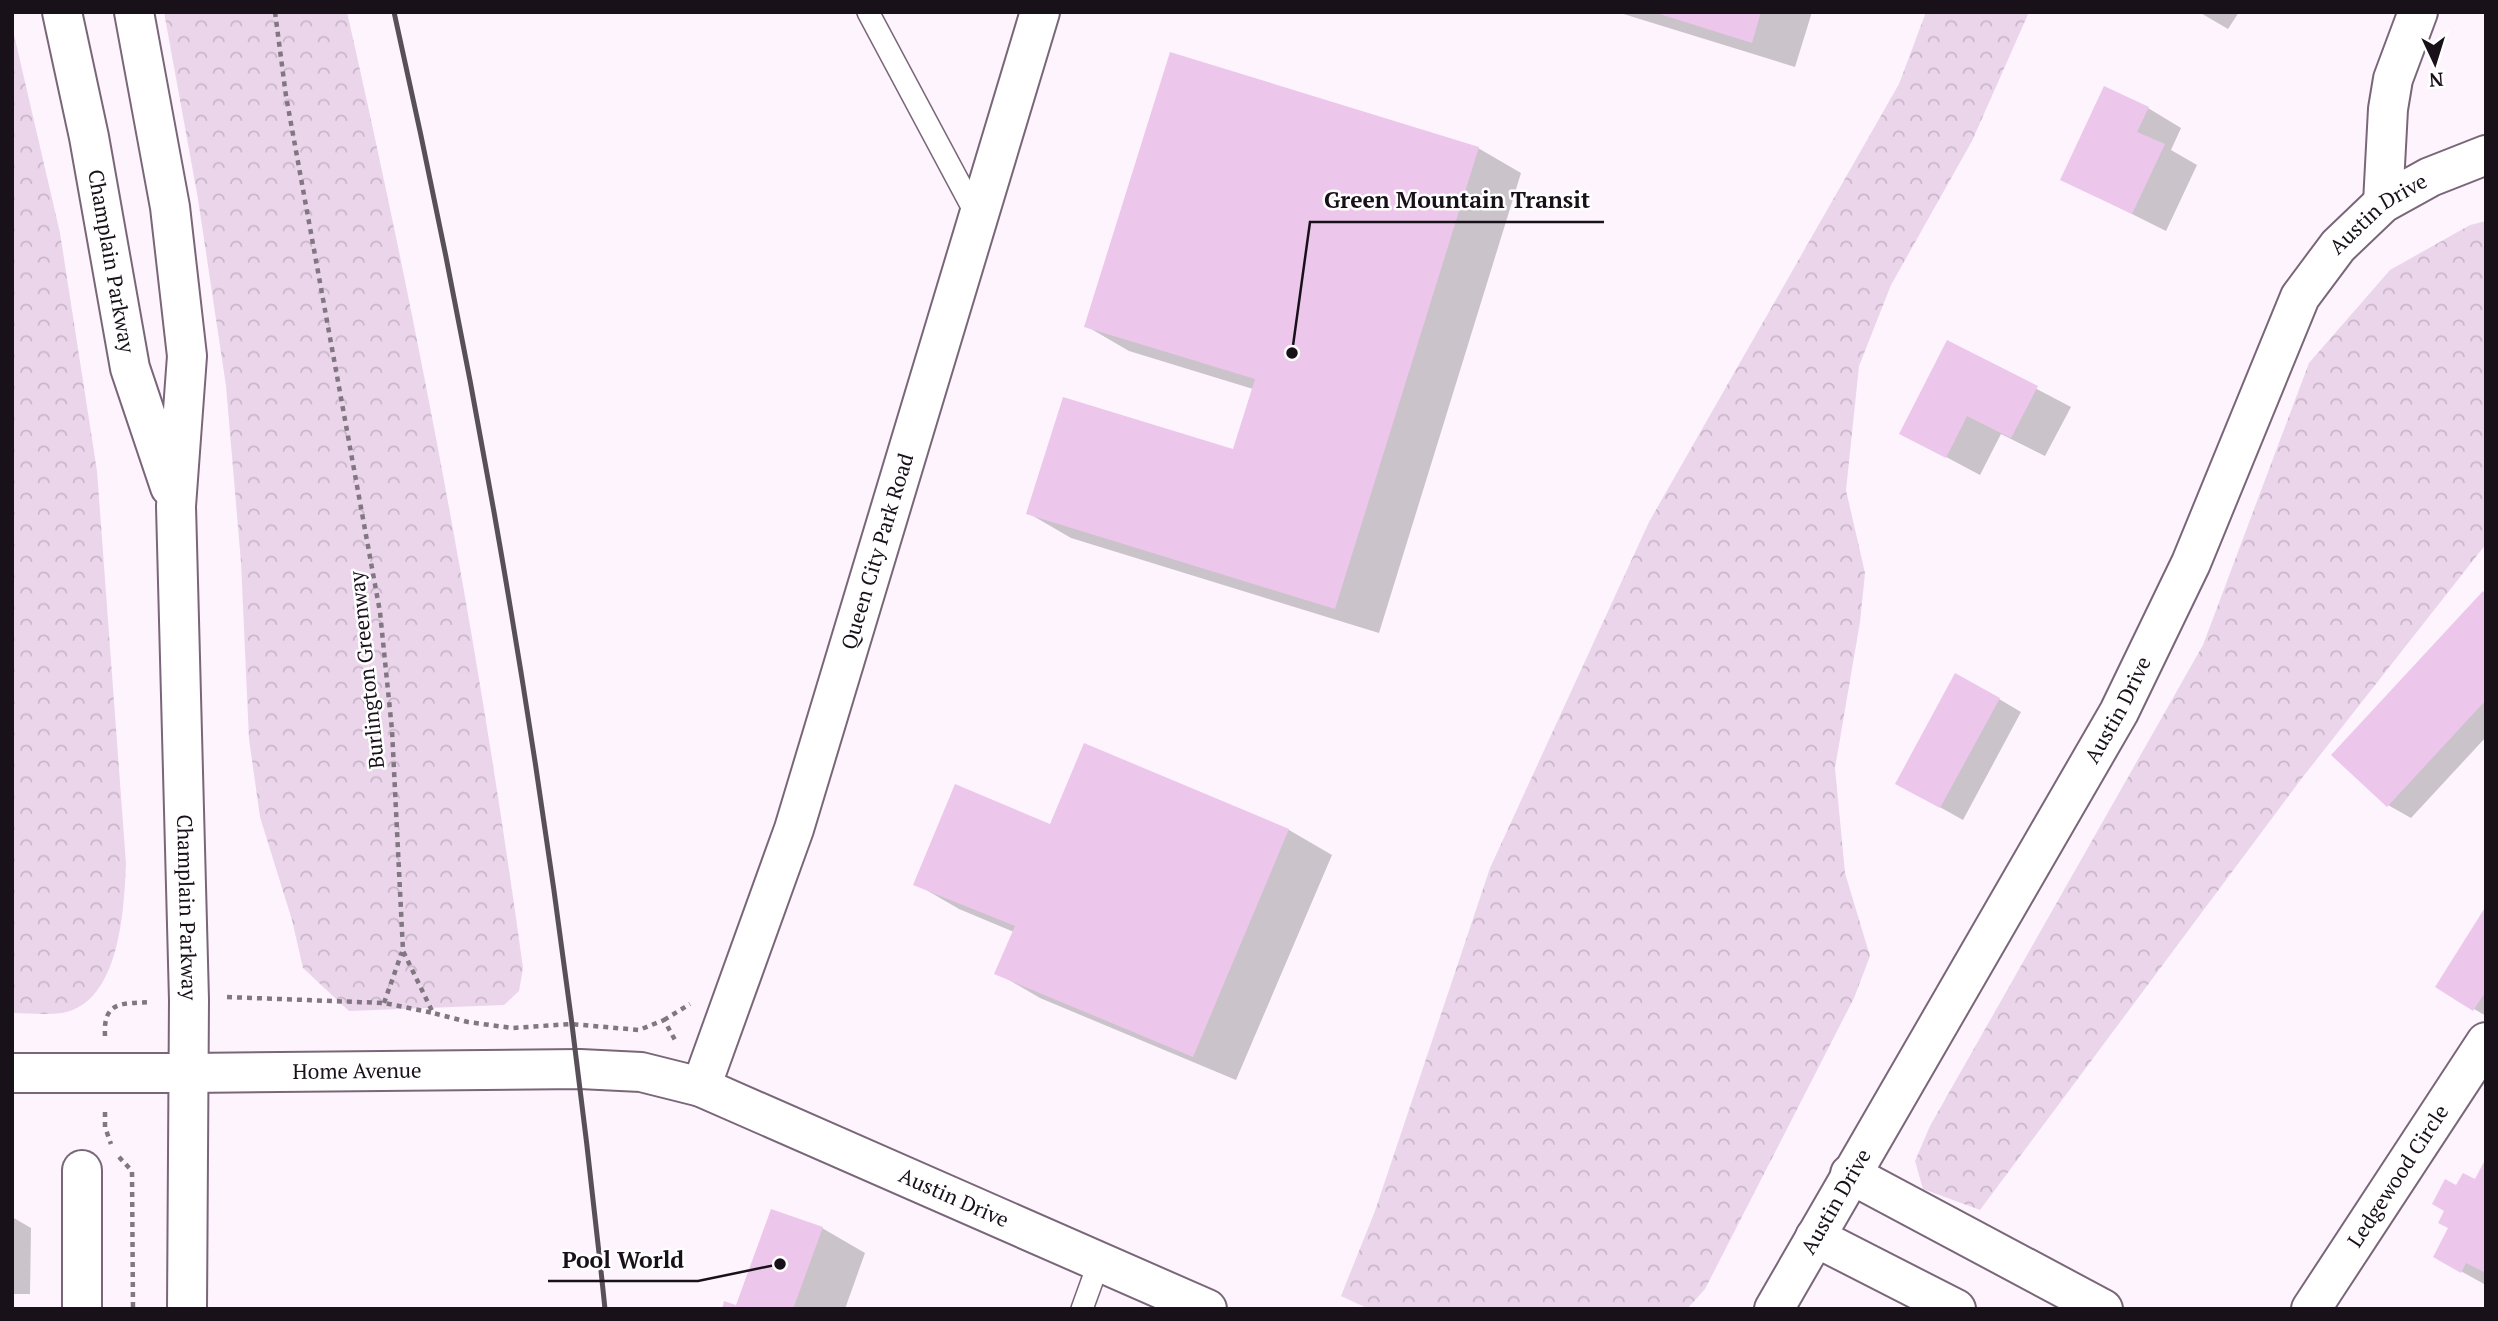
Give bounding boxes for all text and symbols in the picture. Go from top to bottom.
north arrow [2400,28,2470,98]
text: N [2428,67,2444,93]
street label: Austin Drive [2323,166,2432,260]
street label: Champlain Parkway [82,167,142,355]
callout: Green Mountain Transit [1310,178,1604,222]
text: Green Mountain Transit [1324,184,1590,215]
street label: Queen City Park Road [834,449,919,653]
street label: Burlington Greenway [342,569,390,770]
street label: Austin Drive [2077,651,2157,768]
street label: Champlain Parkway [171,814,204,1001]
street label: Home Avenue [292,1056,422,1085]
street label: Ledgewood Circle [2340,1099,2454,1252]
street label: Austin Drive [1794,1143,1877,1259]
street label: Austin Drive [895,1161,1014,1233]
callout: Pool World [548,1237,698,1281]
text: Pool World [562,1244,684,1275]

